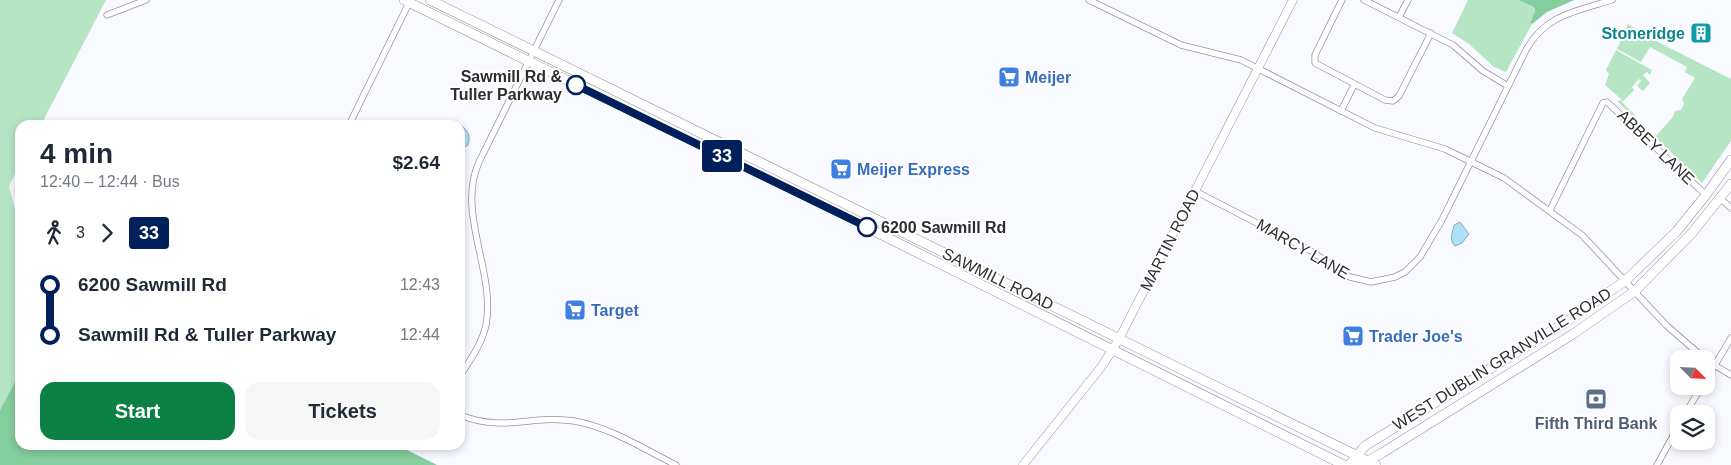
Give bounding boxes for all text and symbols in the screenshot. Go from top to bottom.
building icon: Stoneridge [1689,21,1713,45]
place label: Stoneridge [1601,25,1685,42]
supermarket icon: Meijer [997,65,1021,89]
place label: Sawmill Rd & Tuller Parkway [450,68,562,103]
place label: Meijer [1025,69,1071,86]
marker: Sawmill Rd & Tuller Parkway [566,75,586,95]
street label: ABBEY LANE [1614,106,1698,188]
text: 4 min [40,138,113,169]
line badge: 33 [700,140,744,172]
text: 33 [712,146,732,166]
text: $2.64 [392,152,440,173]
supermarket icon: Meijer Express [829,157,853,181]
place label: Meijer Express [857,161,970,178]
text: 12:40 – 12:44 · Bus [40,173,180,190]
street label: MARTIN ROAD [1137,186,1203,294]
street label: MARCY LANE [1254,216,1352,282]
marker: 6200 Sawmill Rd [857,217,877,237]
icon: walk [40,219,68,247]
icon: forward [93,219,121,247]
place label: 6200 Sawmill Rd [881,219,1006,236]
text: 33 [139,223,159,243]
text: 3 [76,224,85,241]
street label: SAWMILL ROAD [940,245,1056,313]
text: 6200 Sawmill Rd [78,274,227,295]
text: 12:43 [400,276,440,293]
street label: WEST DUBLIN GRANVILLE ROAD [1390,284,1614,434]
supermarket icon: Target [563,298,587,322]
place label: Target [591,302,639,319]
text: Sawmill Rd & Tuller Parkway [78,324,336,345]
supermarket icon: Trader Joe's [1341,324,1365,348]
text: 12:44 [400,326,440,343]
place label: Trader Joe's [1369,328,1463,345]
north arrow [1670,350,1715,395]
map controls [1670,350,1715,450]
button: Start [40,382,235,440]
button: Tickets [245,382,440,440]
bank icon: Fifth Third Bank [1584,387,1608,411]
button: layers [1670,405,1715,450]
place label: Fifth Third Bank [1535,415,1657,432]

